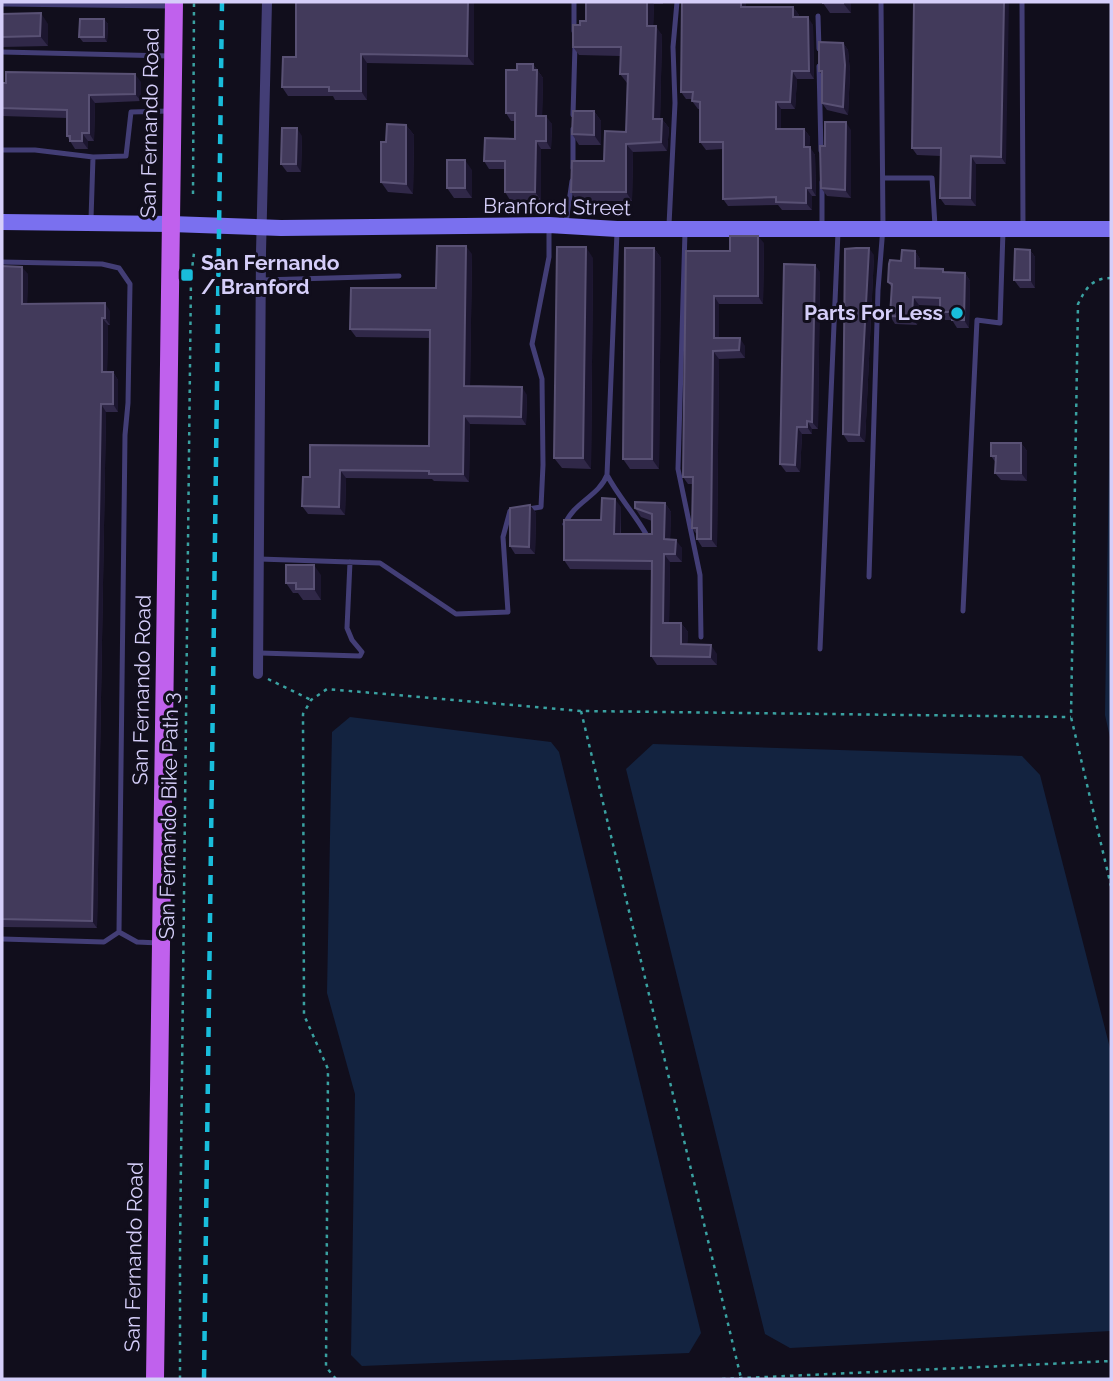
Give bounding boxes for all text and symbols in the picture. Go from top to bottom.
street label: San Fernando Road [135,28,164,218]
street label: Branford Street [483,193,631,220]
place label: San Fernando / Branford [201,250,340,299]
marker: San Fernando / Branford [179,267,195,283]
place label: Parts For Less [804,300,943,325]
marker: Parts For Less [949,305,965,321]
street label: San Fernando Road [127,595,156,785]
street label: San Fernando Bike Path 3 [154,692,183,940]
street label: San Fernando Road [119,1162,148,1352]

